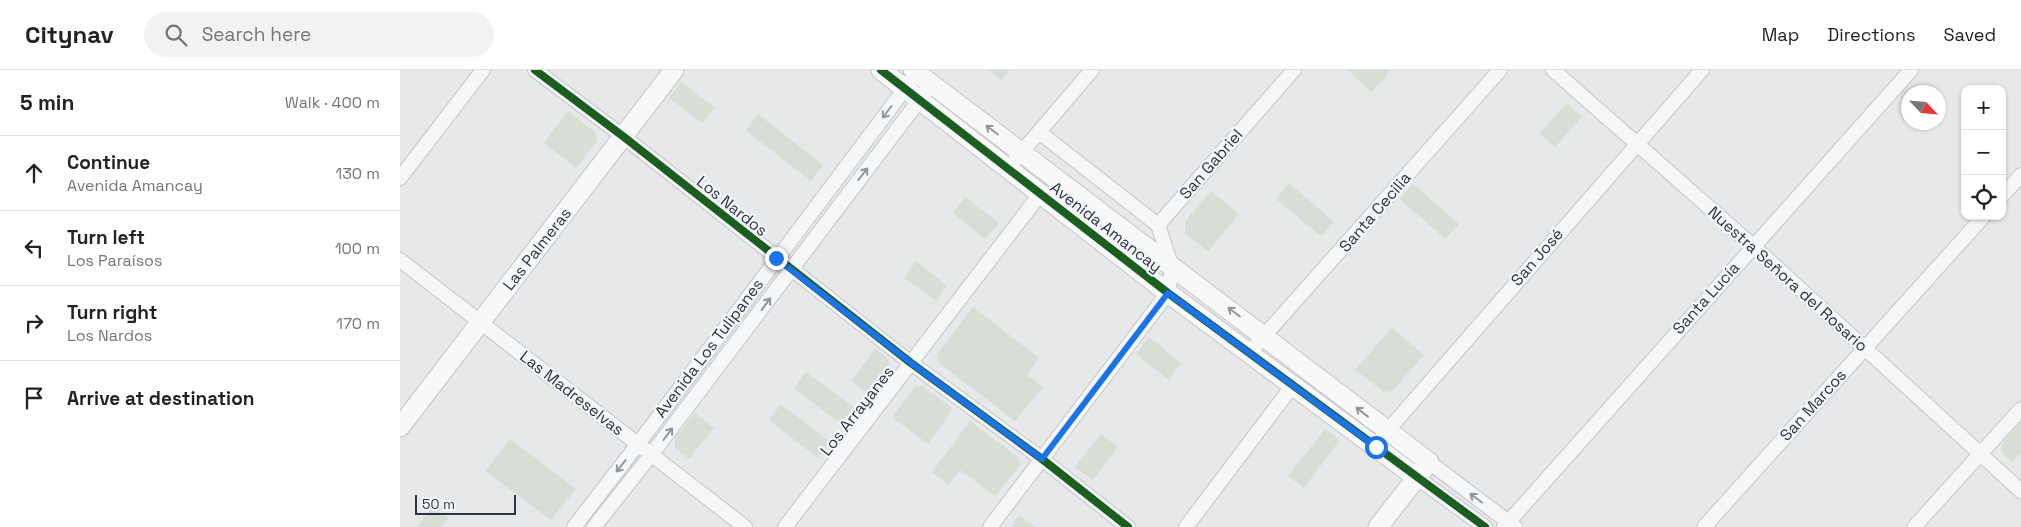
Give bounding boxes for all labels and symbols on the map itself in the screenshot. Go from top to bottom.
north arrow [1901,85,1946,130]
one-way arrow [882,105,892,119]
one-way arrow [986,125,999,136]
street label: San Gabriel [1175,125,1247,203]
one-way arrow [858,168,869,181]
street label: Santa Cecilia [1334,168,1416,256]
street label: Los Nardos [692,171,772,241]
street label: Avenida Amancay [1046,177,1166,277]
street label: Nuestra Señora del Rosario [1704,202,1872,356]
street label: Las Palmeras [498,203,576,295]
street label: San José [1506,224,1568,290]
route end [765,247,788,270]
street label: Santa Lucía [1668,257,1744,339]
street label: Avenida Los Tulipanes [650,274,768,422]
one-way arrow [761,297,771,311]
one-way arrow [1228,307,1241,318]
street label: Las Madreselvas [516,346,628,440]
street label: Los Arrayanes [815,362,899,460]
street label: San Marcos [1775,365,1851,445]
one-way arrow [1356,406,1369,417]
one-way arrow [662,428,673,441]
route start [1365,436,1388,459]
one-way arrow [616,459,626,473]
scale bar [415,492,516,515]
one-way arrow [1470,492,1483,503]

